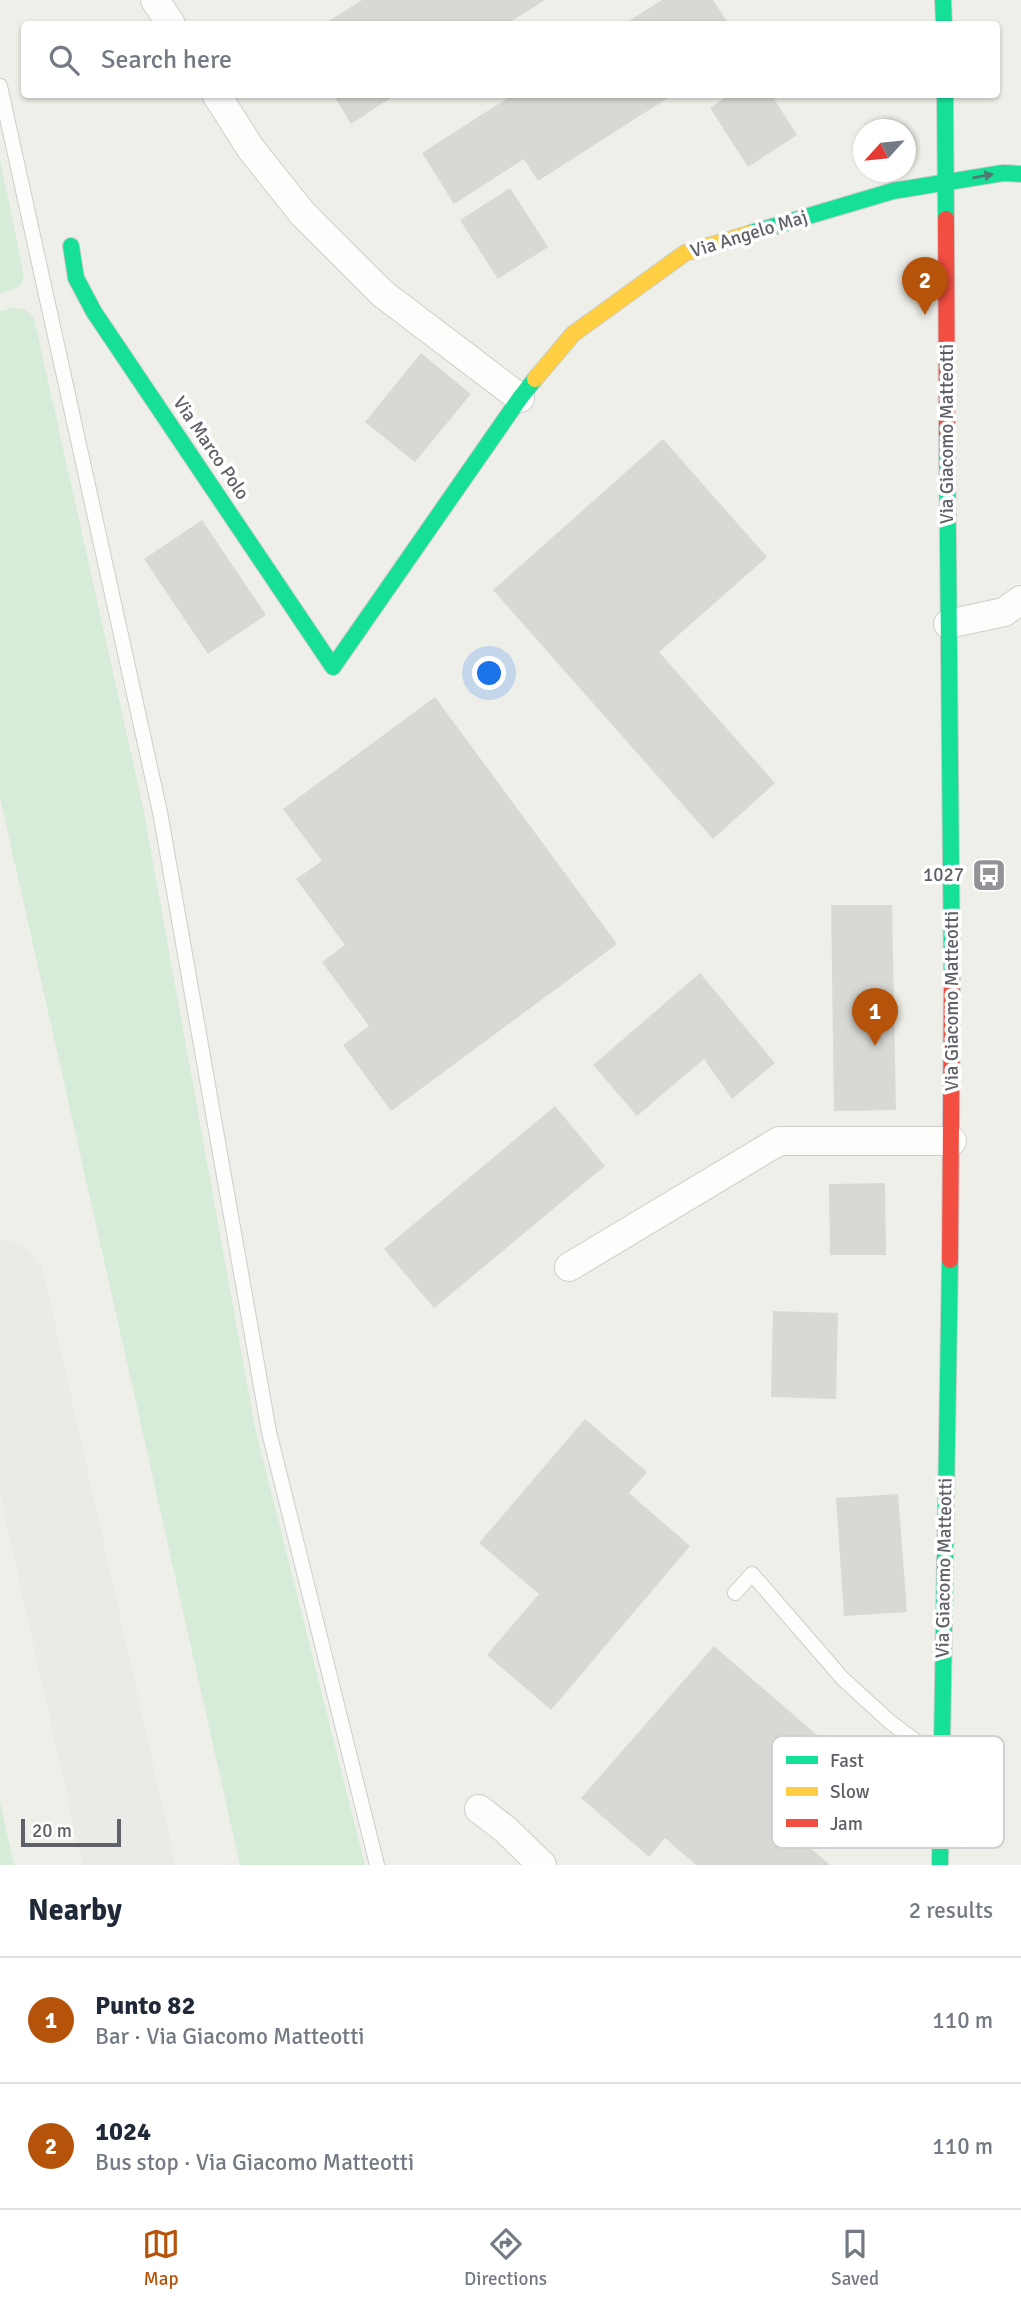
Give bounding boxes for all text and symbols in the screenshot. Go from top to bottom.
search box [21,21,1000,98]
icon: search [45,41,83,79]
text: Search here [101,44,232,76]
north arrow [853,119,916,182]
one-way arrow [972,170,994,181]
street label: Via Angelo Maj [688,205,810,263]
pin: 2 [902,257,948,315]
street label: Via Giacomo Matteotti [935,344,959,524]
street label: Via Marco Polo [168,392,255,504]
your location [472,656,506,690]
bus stop icon: 1027 [970,856,1008,894]
place label: 1027 [923,863,964,887]
street label: Via Giacomo Matteotti [940,911,964,1091]
pin: 1 [852,988,898,1046]
street label: Via Giacomo Matteotti [930,1478,958,1658]
legend [772,1736,1004,1848]
text: Fast [830,1749,864,1773]
text: Slow [830,1780,870,1804]
text: Jam [830,1812,863,1836]
scale bar [21,1816,121,1848]
text: 20 m [32,1819,72,1843]
text: Nearby [28,1892,122,1929]
text: 2 results [909,1896,993,1925]
text: Punto 82 [95,1990,195,2022]
text: 1 [45,2006,57,2035]
text: 110 m [932,2006,993,2035]
text: Bar · Via Giacomo Matteotti [95,2022,365,2051]
text: 1024 [95,2116,151,2148]
text: 2 [45,2132,57,2161]
text: 110 m [932,2132,993,2161]
text: Bus stop · Via Giacomo Matteotti [95,2148,414,2177]
tab: Map [142,2225,180,2291]
tab: Directions [464,2225,547,2291]
tab: Saved [831,2225,879,2291]

